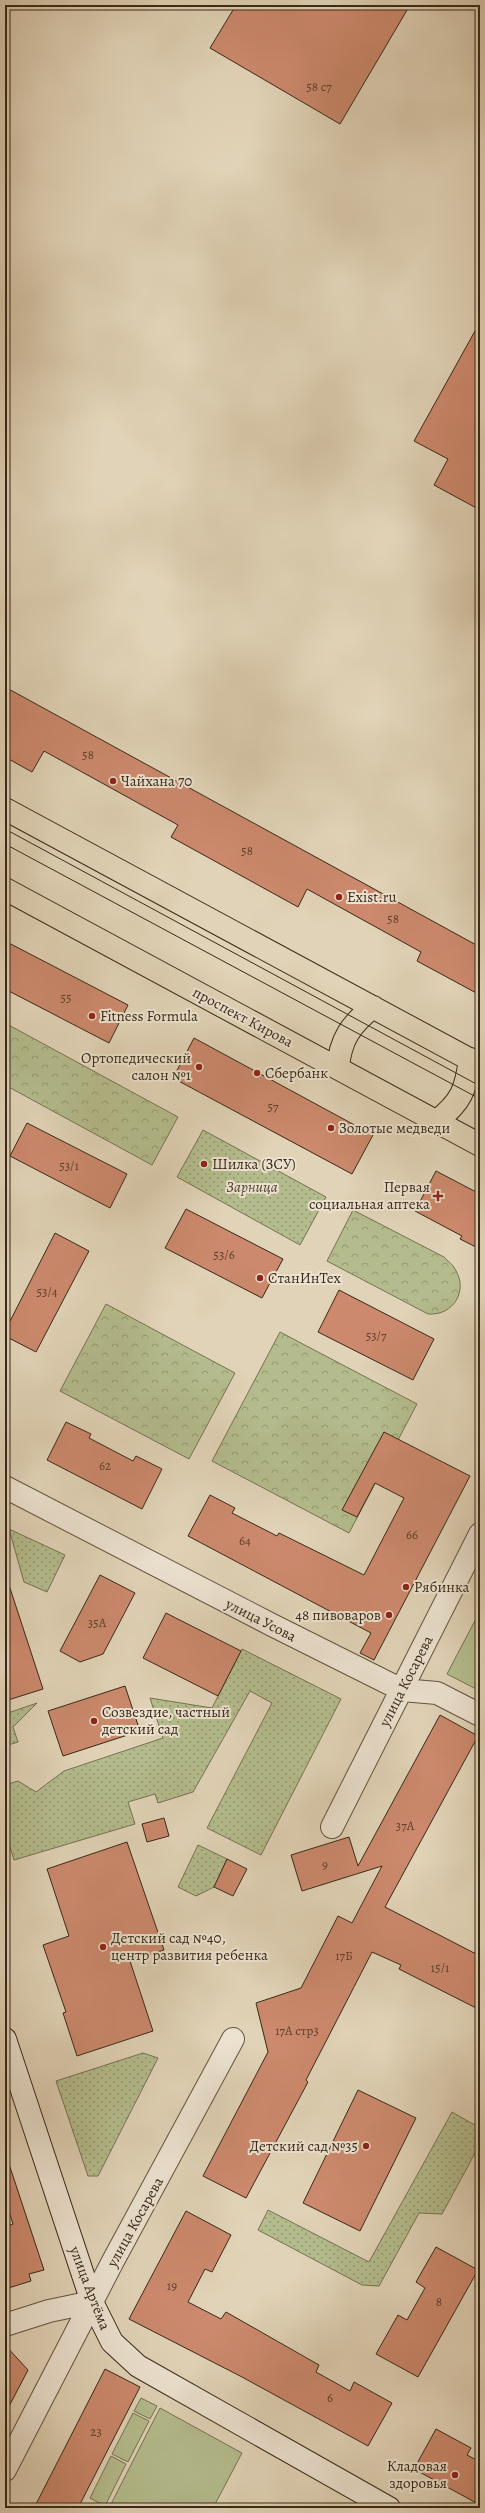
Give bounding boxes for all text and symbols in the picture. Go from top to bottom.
house number: 58 с7 [306,78,332,95]
house number: 58 [82,746,94,763]
place label: Чайхана 70 [121,771,192,791]
marker: Чайхана 70 [108,776,118,786]
house number: 58 [241,842,253,859]
place label: Exist.ru [347,887,398,907]
marker: Exist.ru [334,892,344,902]
house number: 58 [387,910,399,927]
street label: проспект Кирова [189,982,297,1052]
house number: 55 [60,989,72,1006]
place label: Fitness Formula [100,1006,198,1026]
marker: Fitness Formula [87,1011,97,1021]
place label: Ортопедический салон №1 [81,1048,191,1085]
marker: Ортопедический салон №1 [194,1062,204,1072]
place label: Сбербанк [265,1063,328,1083]
marker: Сбербанк [252,1068,262,1078]
house number: 57 [267,1098,279,1115]
place label: Золотые медведи [339,1118,450,1138]
marker: Золотые медведи [326,1123,336,1133]
place label: Шилка (ЗСУ) [212,1154,296,1174]
house number: 53/1 [59,1157,79,1174]
marker: Шилка (ЗСУ) [199,1159,209,1169]
park label: Зарница [226,1177,278,1197]
place label: Первая социальная аптека [309,1177,430,1214]
marker: Первая социальная аптека [433,1191,443,1201]
house number: 53/6 [213,1246,235,1263]
place label: СтанИнТех [268,1268,341,1288]
marker: СтанИнТех [255,1273,265,1283]
house number: 53/4 [36,1283,58,1300]
house number: 53/7 [366,1327,387,1344]
house number: 62 [99,1457,111,1474]
house number: 66 [406,1526,418,1543]
house number: 64 [239,1532,251,1549]
place label: Рябинка [414,1577,469,1597]
marker: Рябинка [401,1582,411,1592]
street label: улица Усова [221,1593,300,1646]
place label: 48 пивоваров [295,1605,381,1625]
marker: 48 пивоваров [384,1610,394,1620]
house number: 35А [88,1614,107,1631]
street label: улица Косарева [374,1632,438,1731]
place label: Созвездие, частный детский сад [101,1702,230,1739]
marker: Созвездие, частный детский сад [89,1716,99,1726]
house number: 37А [396,1817,415,1834]
house number: 9 [322,1856,328,1873]
place label: Детский сад №40, центр развития ребенка [111,1928,268,1965]
marker: Детский сад №40, центр развития ребенка [98,1942,108,1952]
house number: 17Б [335,1947,353,1964]
house number: 15/1 [431,1959,450,1976]
house number: 17А стр3 [275,2022,319,2039]
place label: Детский сад №35 [250,2136,358,2156]
marker: Детский сад №35 [361,2141,371,2151]
street label: улица Косарева [102,2173,168,2271]
street label: улица Артёма [65,2242,115,2333]
house number: 19 [167,2277,177,2294]
house number: 8 [436,2293,442,2310]
house number: 6 [327,2389,333,2406]
house number: 23 [90,2423,102,2440]
place label: Кладовая здоровья [387,2456,447,2493]
marker: Кладовая здоровья [450,2470,460,2480]

